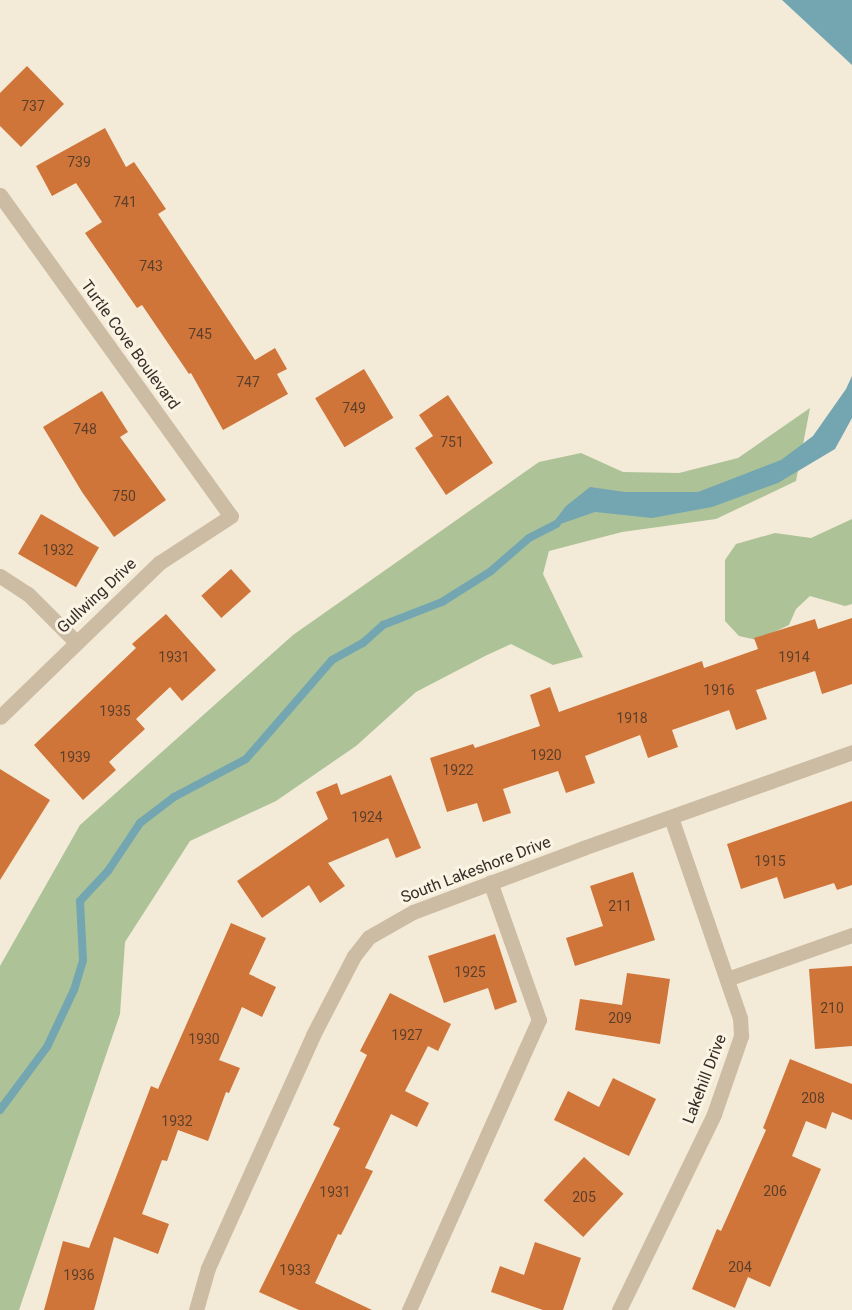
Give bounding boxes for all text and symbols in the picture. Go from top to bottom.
house number: 737 [21,98,45,114]
house number: 739 [67,154,91,170]
house number: 741 [113,194,137,210]
house number: 743 [139,258,163,274]
street label: Turtle Cove Boulevard [77,277,183,413]
house number: 745 [188,326,212,342]
house number: 747 [236,374,260,390]
house number: 749 [342,400,366,416]
house number: 748 [73,421,97,437]
house number: 751 [440,434,464,450]
house number: 750 [112,488,136,504]
house number: 1932 [42,542,74,558]
street label: Gullwing Drive [53,554,141,638]
house number: 1931 [158,649,190,665]
house number: 1914 [778,649,810,665]
house number: 1916 [703,682,735,698]
house number: 1935 [99,703,131,719]
house number: 1918 [616,710,648,726]
house number: 1920 [530,747,562,763]
house number: 1939 [59,749,91,765]
house number: 1922 [442,762,474,778]
house number: 1924 [351,809,383,825]
street label: South Lakeshore Drive [398,833,554,907]
house number: 1915 [754,853,786,869]
house number: 211 [608,898,632,914]
house number: 1925 [454,964,486,980]
house number: 210 [820,1000,844,1016]
house number: 209 [608,1010,632,1026]
house number: 1927 [391,1027,423,1043]
house number: 1930 [188,1031,220,1047]
street label: Lakehill Drive [679,1032,731,1126]
house number: 208 [801,1090,825,1106]
house number: 1932 [161,1113,193,1129]
house number: 206 [763,1183,787,1199]
house number: 1931 [319,1184,351,1200]
house number: 205 [572,1189,596,1205]
house number: 204 [728,1259,752,1275]
house number: 1933 [279,1262,311,1278]
house number: 1936 [63,1267,95,1283]

